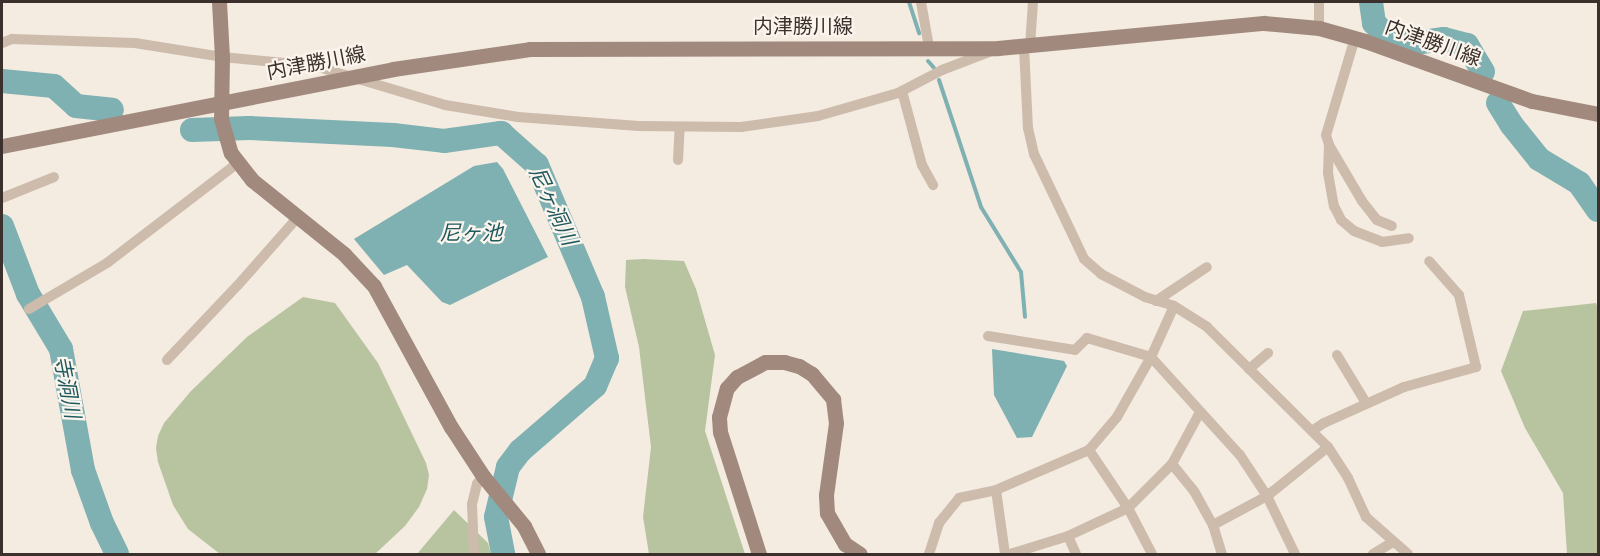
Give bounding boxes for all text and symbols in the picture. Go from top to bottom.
street label: 内津勝川線 [753,14,853,38]
street label: 内津勝川線 [1382,15,1484,71]
street label: 内津勝川線 [265,42,367,84]
water label: 尼ヶ洞川 [524,163,582,249]
water label: 尼ヶ池 [440,220,502,246]
water label: 寺洞川 [49,354,85,420]

